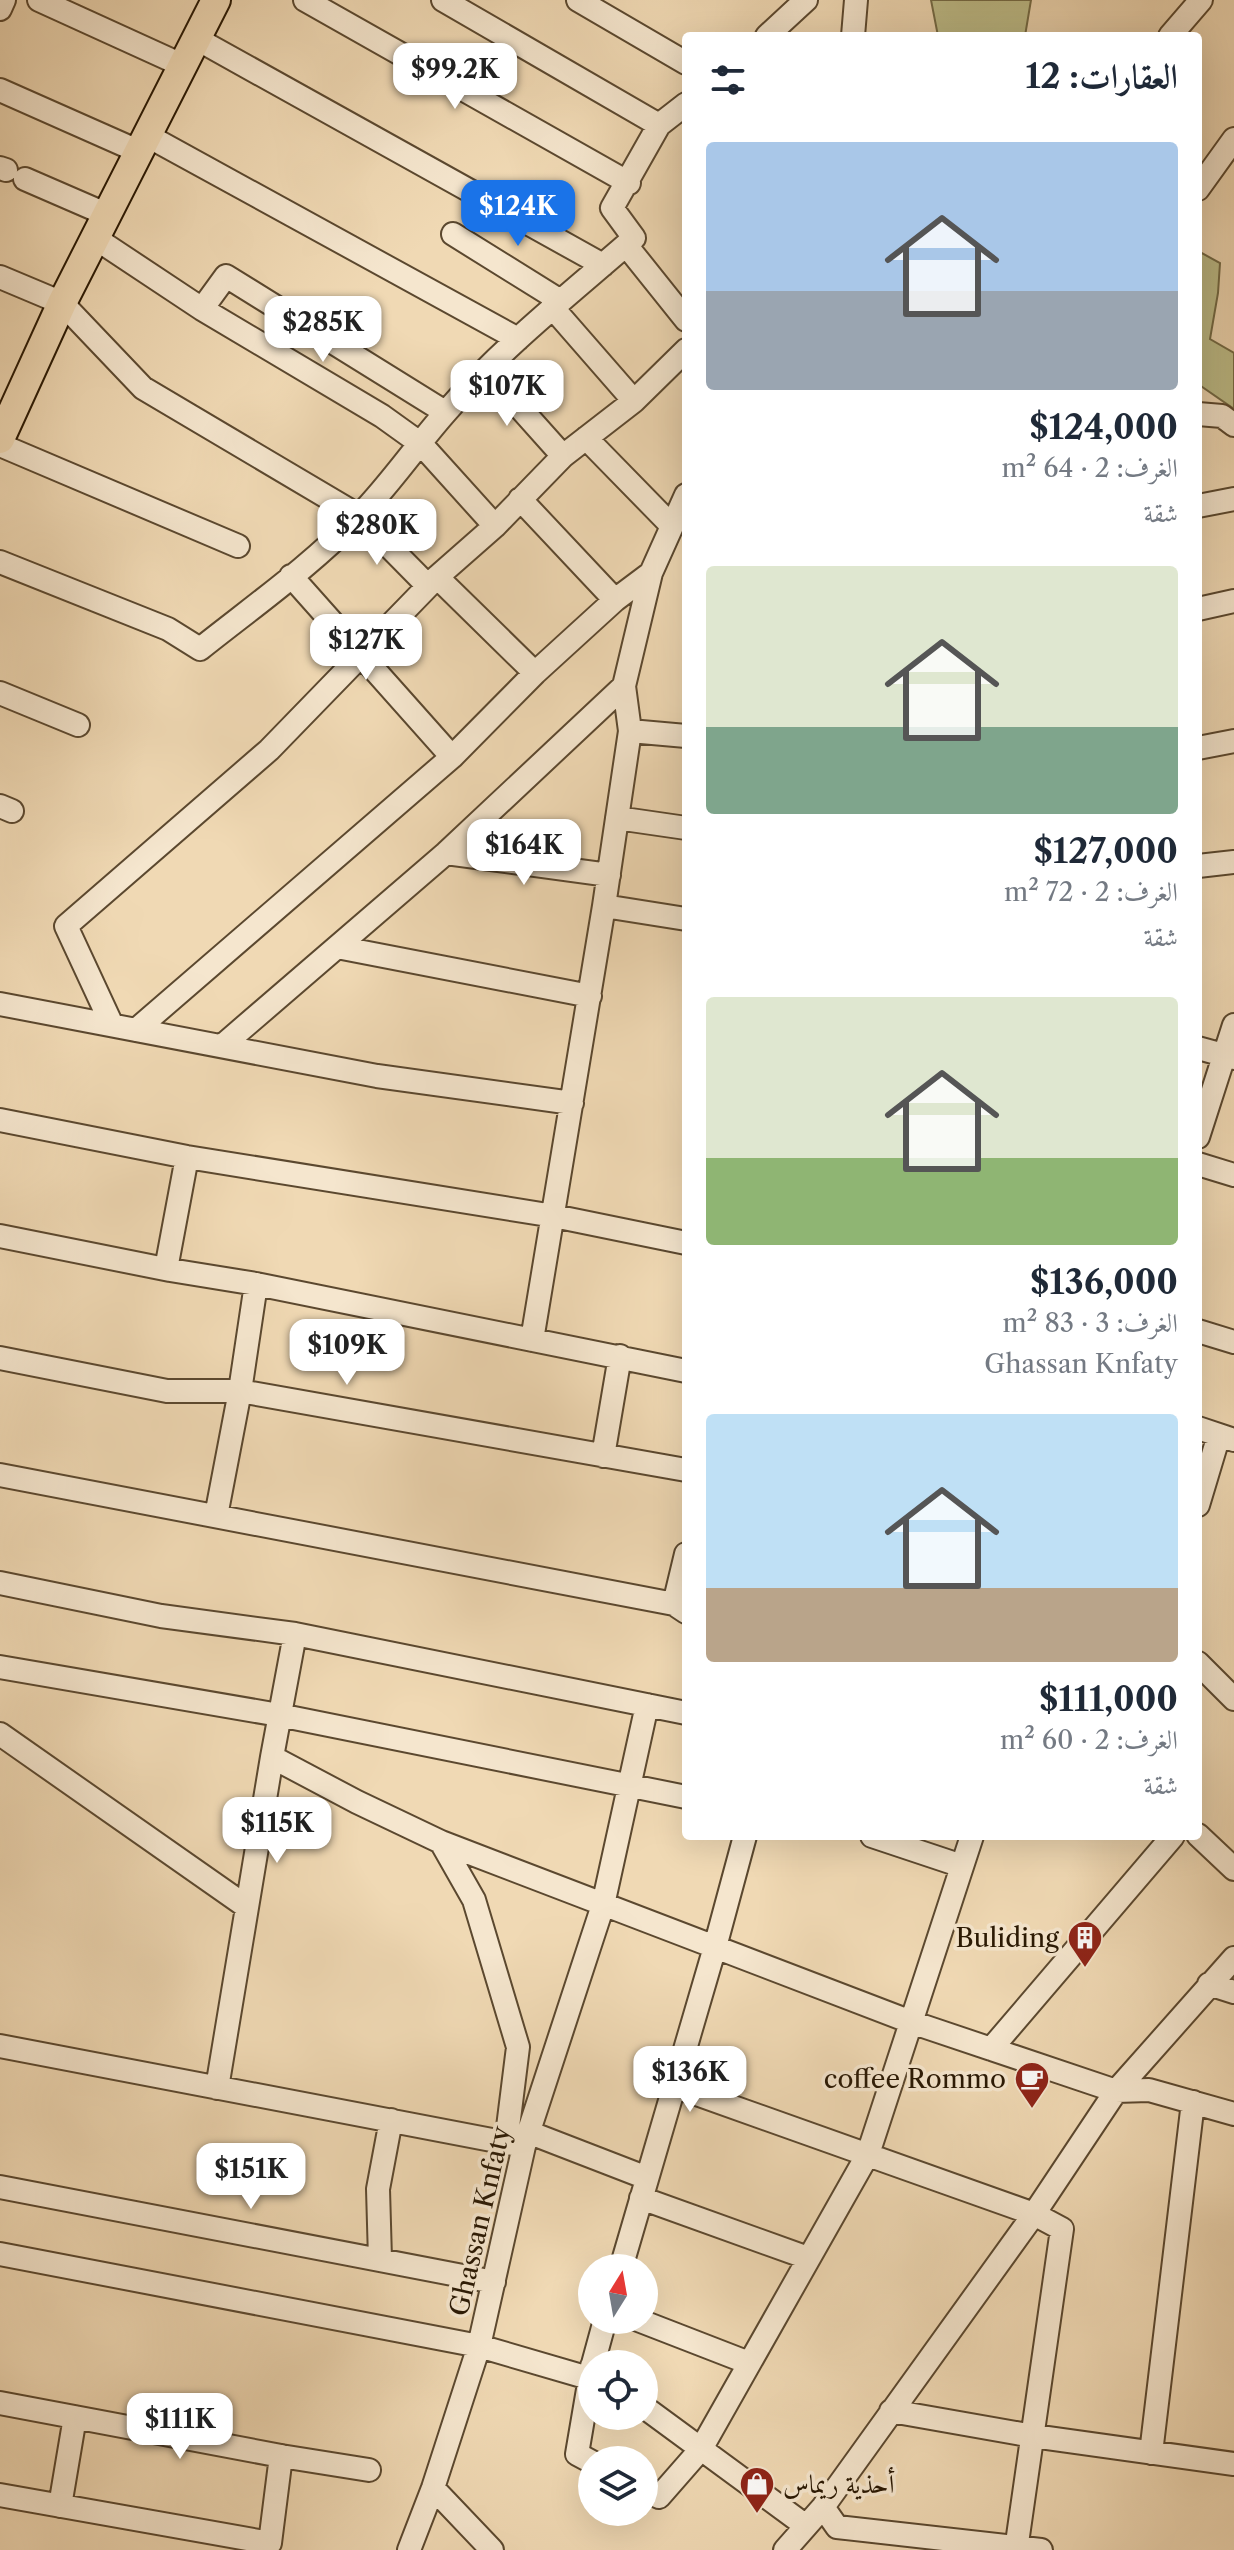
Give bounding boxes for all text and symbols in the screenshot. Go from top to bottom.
pin: $99.2K [390,43,520,111]
text: $99.2K [411,53,499,85]
text: العقارات: 12 [1025,55,1178,97]
icon: filters [706,58,750,102]
pin: $124K [462,180,574,248]
text: $124K [479,190,557,222]
icon: home [870,194,1014,338]
pin: $285K [267,296,379,364]
text: $285K [282,306,364,338]
pin: $107K [451,360,563,428]
text: $107K [469,370,545,402]
text: $124,000 [1030,406,1178,448]
text: الغرف: 2 · 64 m² [1001,452,1178,484]
text: شقة [1144,497,1178,529]
pin: $280K [321,499,433,567]
text: $280K [335,509,419,541]
pin: $127K [310,614,422,682]
icon: home [870,618,1014,762]
text: $127K [328,624,404,656]
pin: $164K [468,819,580,887]
text: $164K [485,829,563,861]
text: $127,000 [1034,830,1178,872]
text: الغرف: 2 · 72 m² [1004,876,1178,908]
text: شقة [1144,921,1178,953]
icon: home [870,1049,1014,1193]
text: $136,000 [1030,1261,1178,1303]
text: الغرف: 3 · 83 m² [1003,1307,1178,1339]
pin: $109K [291,1319,403,1387]
text: $109K [308,1329,386,1361]
text: Ghassan Knfaty [984,1348,1178,1380]
icon: home [870,1466,1014,1610]
text: $111,000 [1039,1678,1178,1720]
text: الغرف: 2 · 60 m² [1000,1724,1178,1756]
text: شقة [1144,1769,1178,1801]
pin: $115K [221,1797,333,1865]
text: $115K [240,1807,314,1839]
building icon: Buliding [1066,1919,1104,1969]
place label: Buliding [955,1922,1059,1954]
pin: $136K [634,2046,746,2114]
text: $136K [651,2056,729,2088]
cafe icon: coffee Rommo [1013,2060,1051,2110]
place label: coffee Rommo [824,2063,1006,2095]
street label: Ghassan Knfaty [443,2123,517,2319]
pin: $151K [195,2143,307,2211]
text: $151K [214,2153,288,2185]
north arrow [578,2254,658,2334]
map controls [578,2254,658,2526]
button: locate [578,2350,658,2430]
pin: $111K [124,2393,236,2461]
text: $111K [145,2403,215,2435]
button: layers [578,2446,658,2526]
shop icon: أحذية ريماس [738,2465,776,2515]
place label: أحذية ريماس [783,2467,894,2500]

